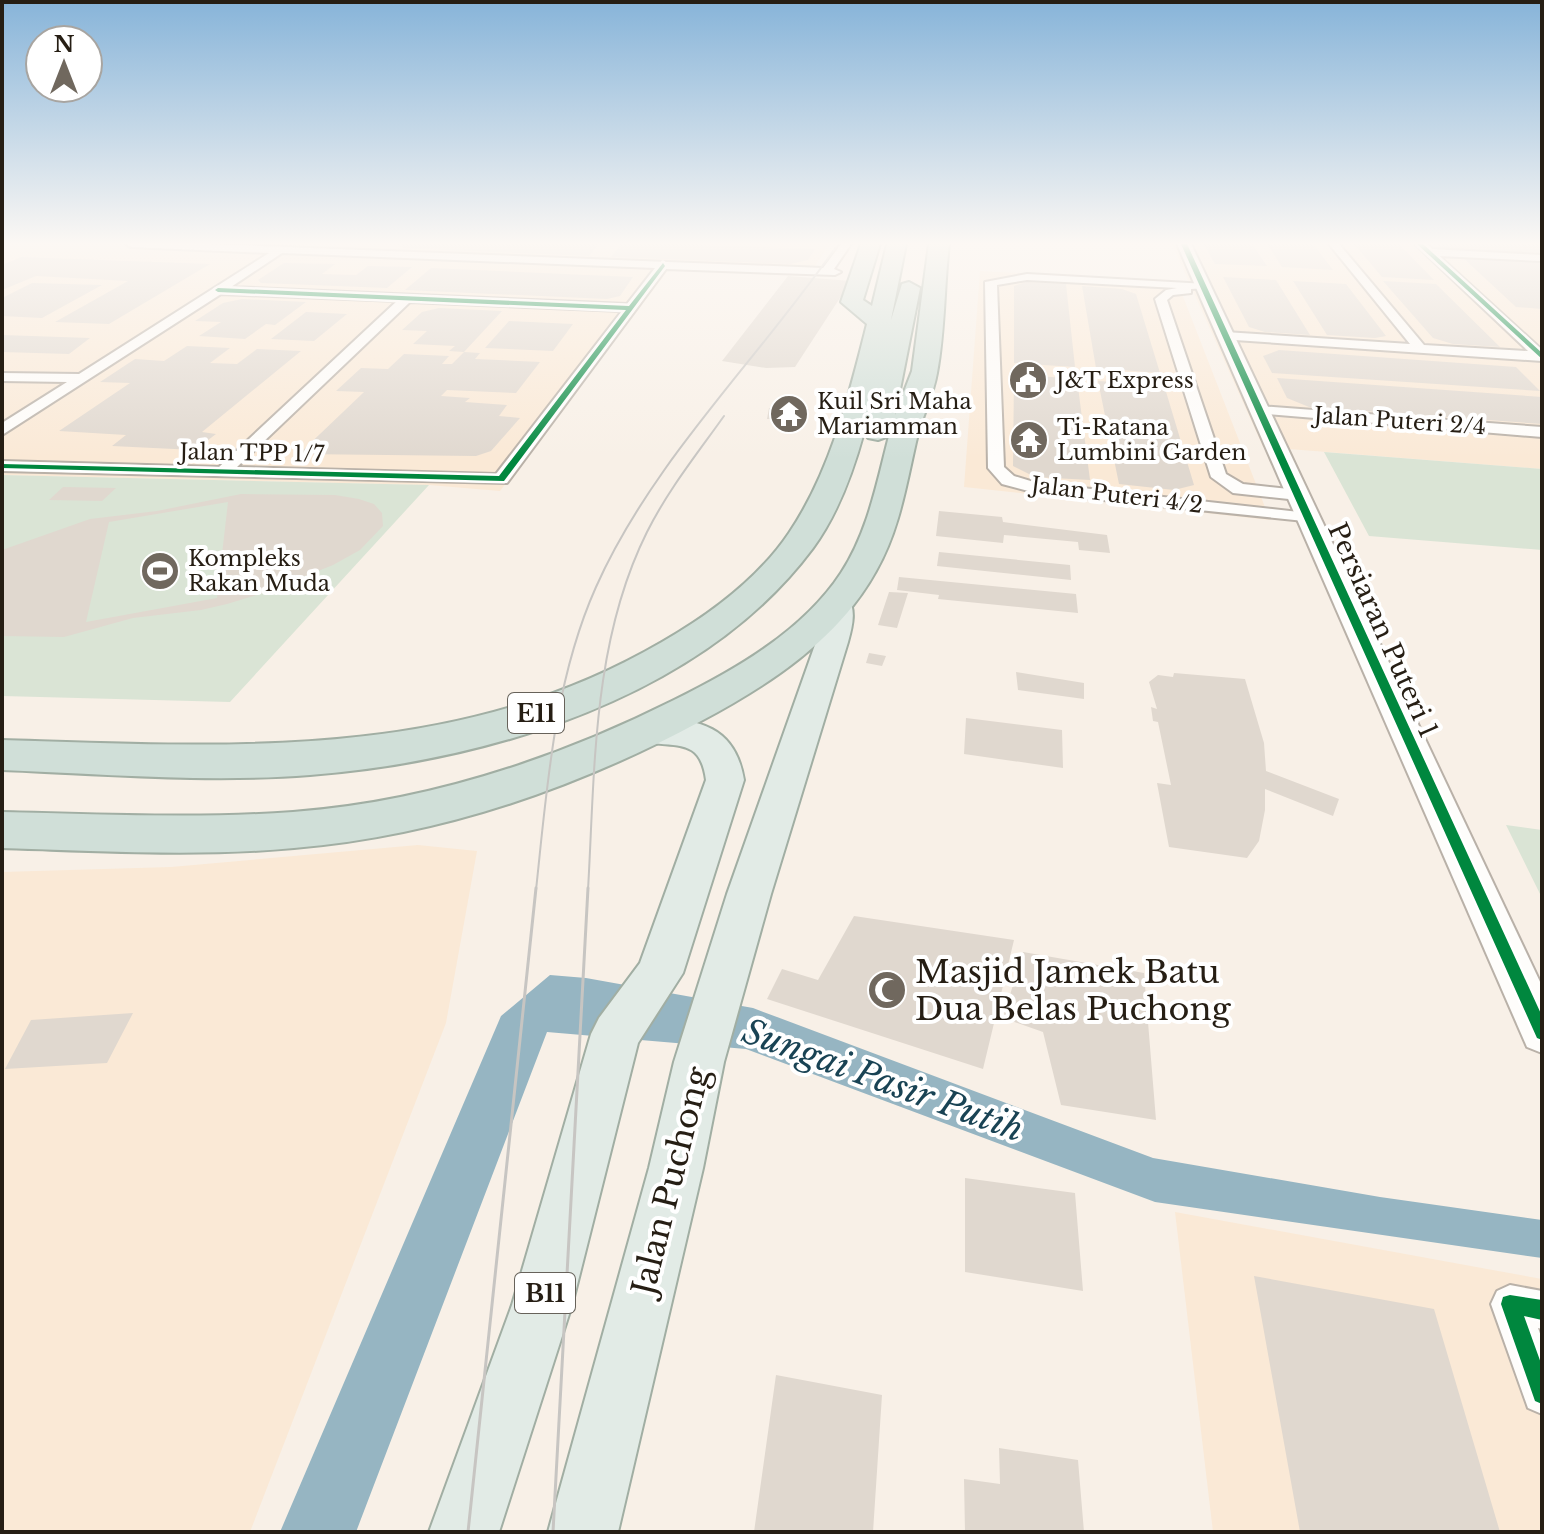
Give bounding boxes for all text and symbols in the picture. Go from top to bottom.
north arrow [24,24,104,104]
text: N [54,31,75,58]
public building icon: J&T Express [1007,359,1049,401]
place label: J&T Express [1053,367,1194,394]
place label: Kuil Sri Maha Mariamman [817,388,972,440]
temple icon: Kuil Sri Maha Mariamman [768,393,810,435]
street label: Jalan Puteri 2/4 [1310,401,1487,440]
place label: Ti-Ratana Lumbini Garden [1057,414,1246,466]
temple icon: Ti-Ratana Lumbini Garden [1008,419,1050,461]
street label: Jalan TPP 1/7 [176,438,326,468]
street label: Jalan Puteri 4/2 [1027,471,1204,519]
street label: Persiaran Puteri 1 [1321,518,1445,742]
place label: Kompleks Rakan Muda [188,545,331,597]
sports icon: Kompleks Rakan Muda [139,550,181,592]
road number: E11 [508,693,564,733]
place label: Masjid Jamek Batu Dua Belas Puchong [915,952,1232,1029]
mosque icon: Masjid Jamek Batu Dua Belas Puchong [866,969,908,1011]
water label: Sungai Pasir Putih [737,1010,1029,1150]
street label: Jalan Puchong [622,1062,719,1303]
road number: B11 [515,1273,575,1313]

